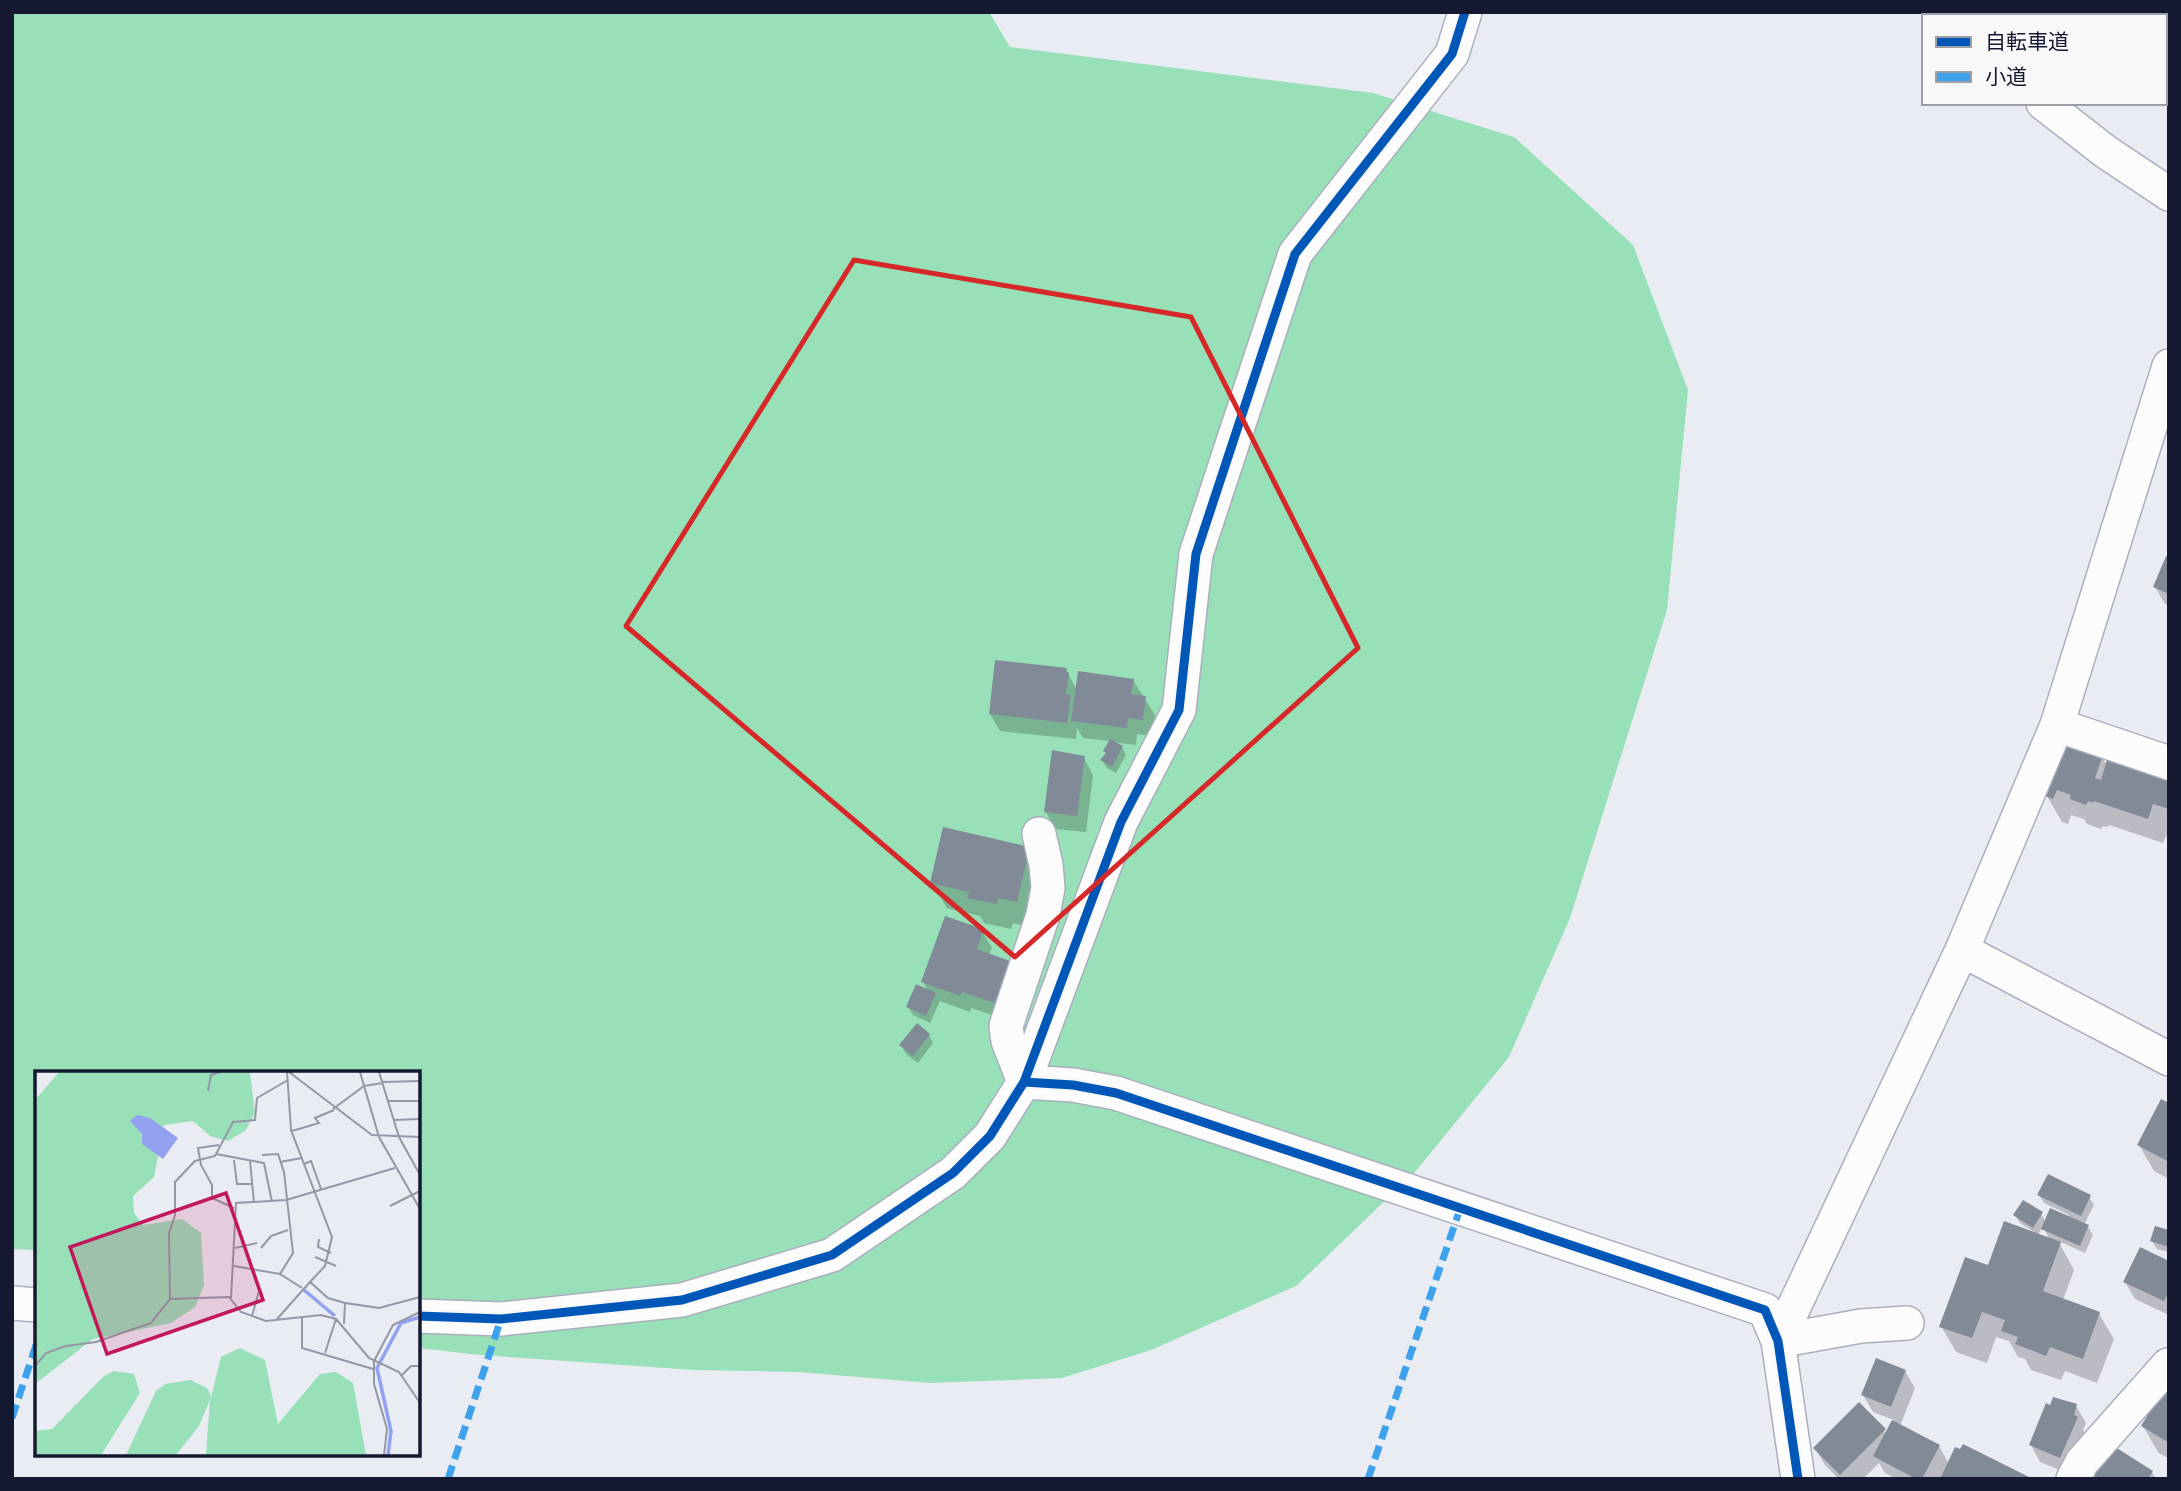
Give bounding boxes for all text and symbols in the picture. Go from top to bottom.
legend [1922,14,2167,105]
text: 自転車道 [1985,28,2069,54]
text: 小道 [1985,63,2027,89]
inset map [35,1071,420,1456]

